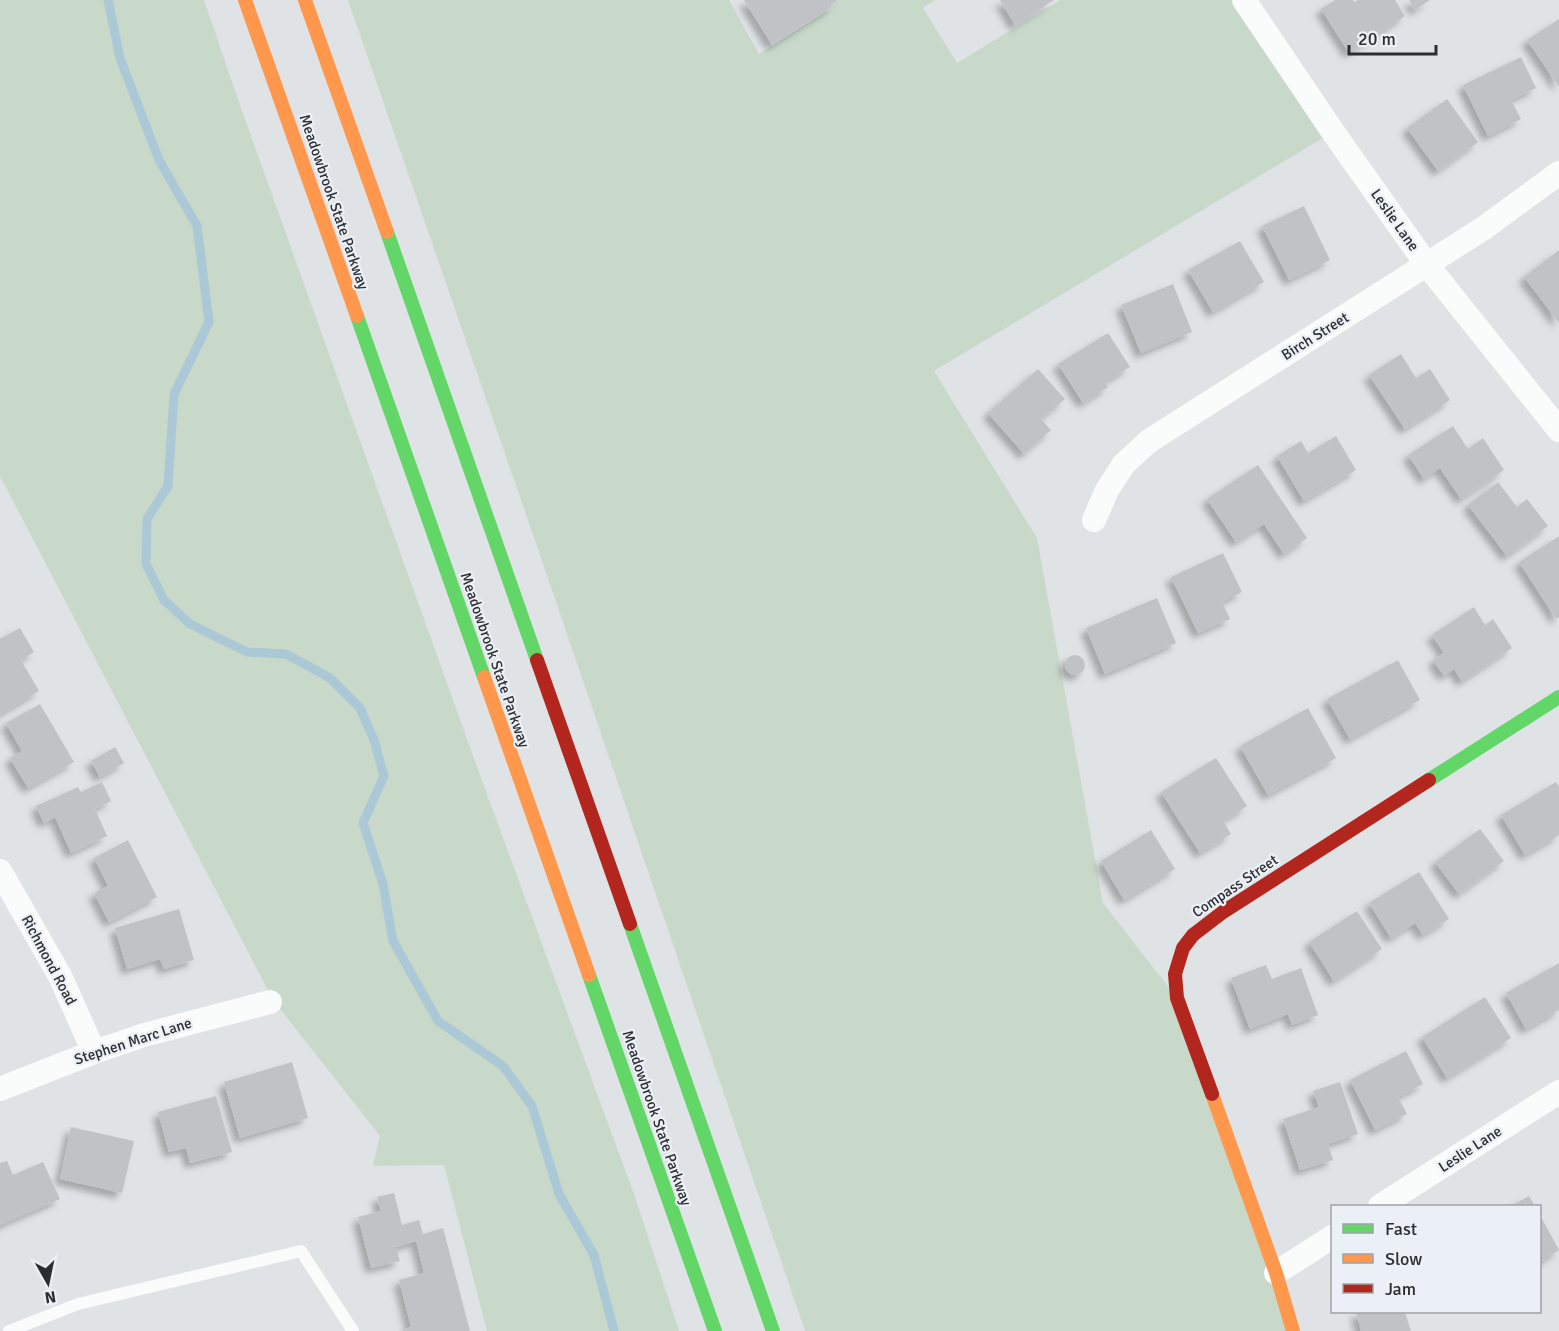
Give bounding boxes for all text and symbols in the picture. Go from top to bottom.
scale bar [1349,18,1436,56]
text: 20 m [1358,28,1396,50]
street label: Meadowbrook State Parkway [296,112,372,292]
street label: Leslie Lane [1367,185,1423,255]
street label: Birch Street [1278,308,1352,364]
street label: Meadowbrook State Parkway [457,570,533,750]
street label: Compass Street [1189,851,1281,921]
street label: Richmond Road [18,912,80,1008]
street label: Stephen Marc Lane [72,1014,194,1068]
street label: Meadowbrook State Parkway [619,1028,695,1208]
street label: Leslie Lane [1435,1122,1505,1176]
legend [1331,1205,1541,1313]
text: Fast [1385,1218,1417,1240]
text: Slow [1385,1248,1422,1270]
north arrow [18,1253,78,1313]
text: Jam [1385,1278,1416,1300]
text: N [43,1286,57,1308]

